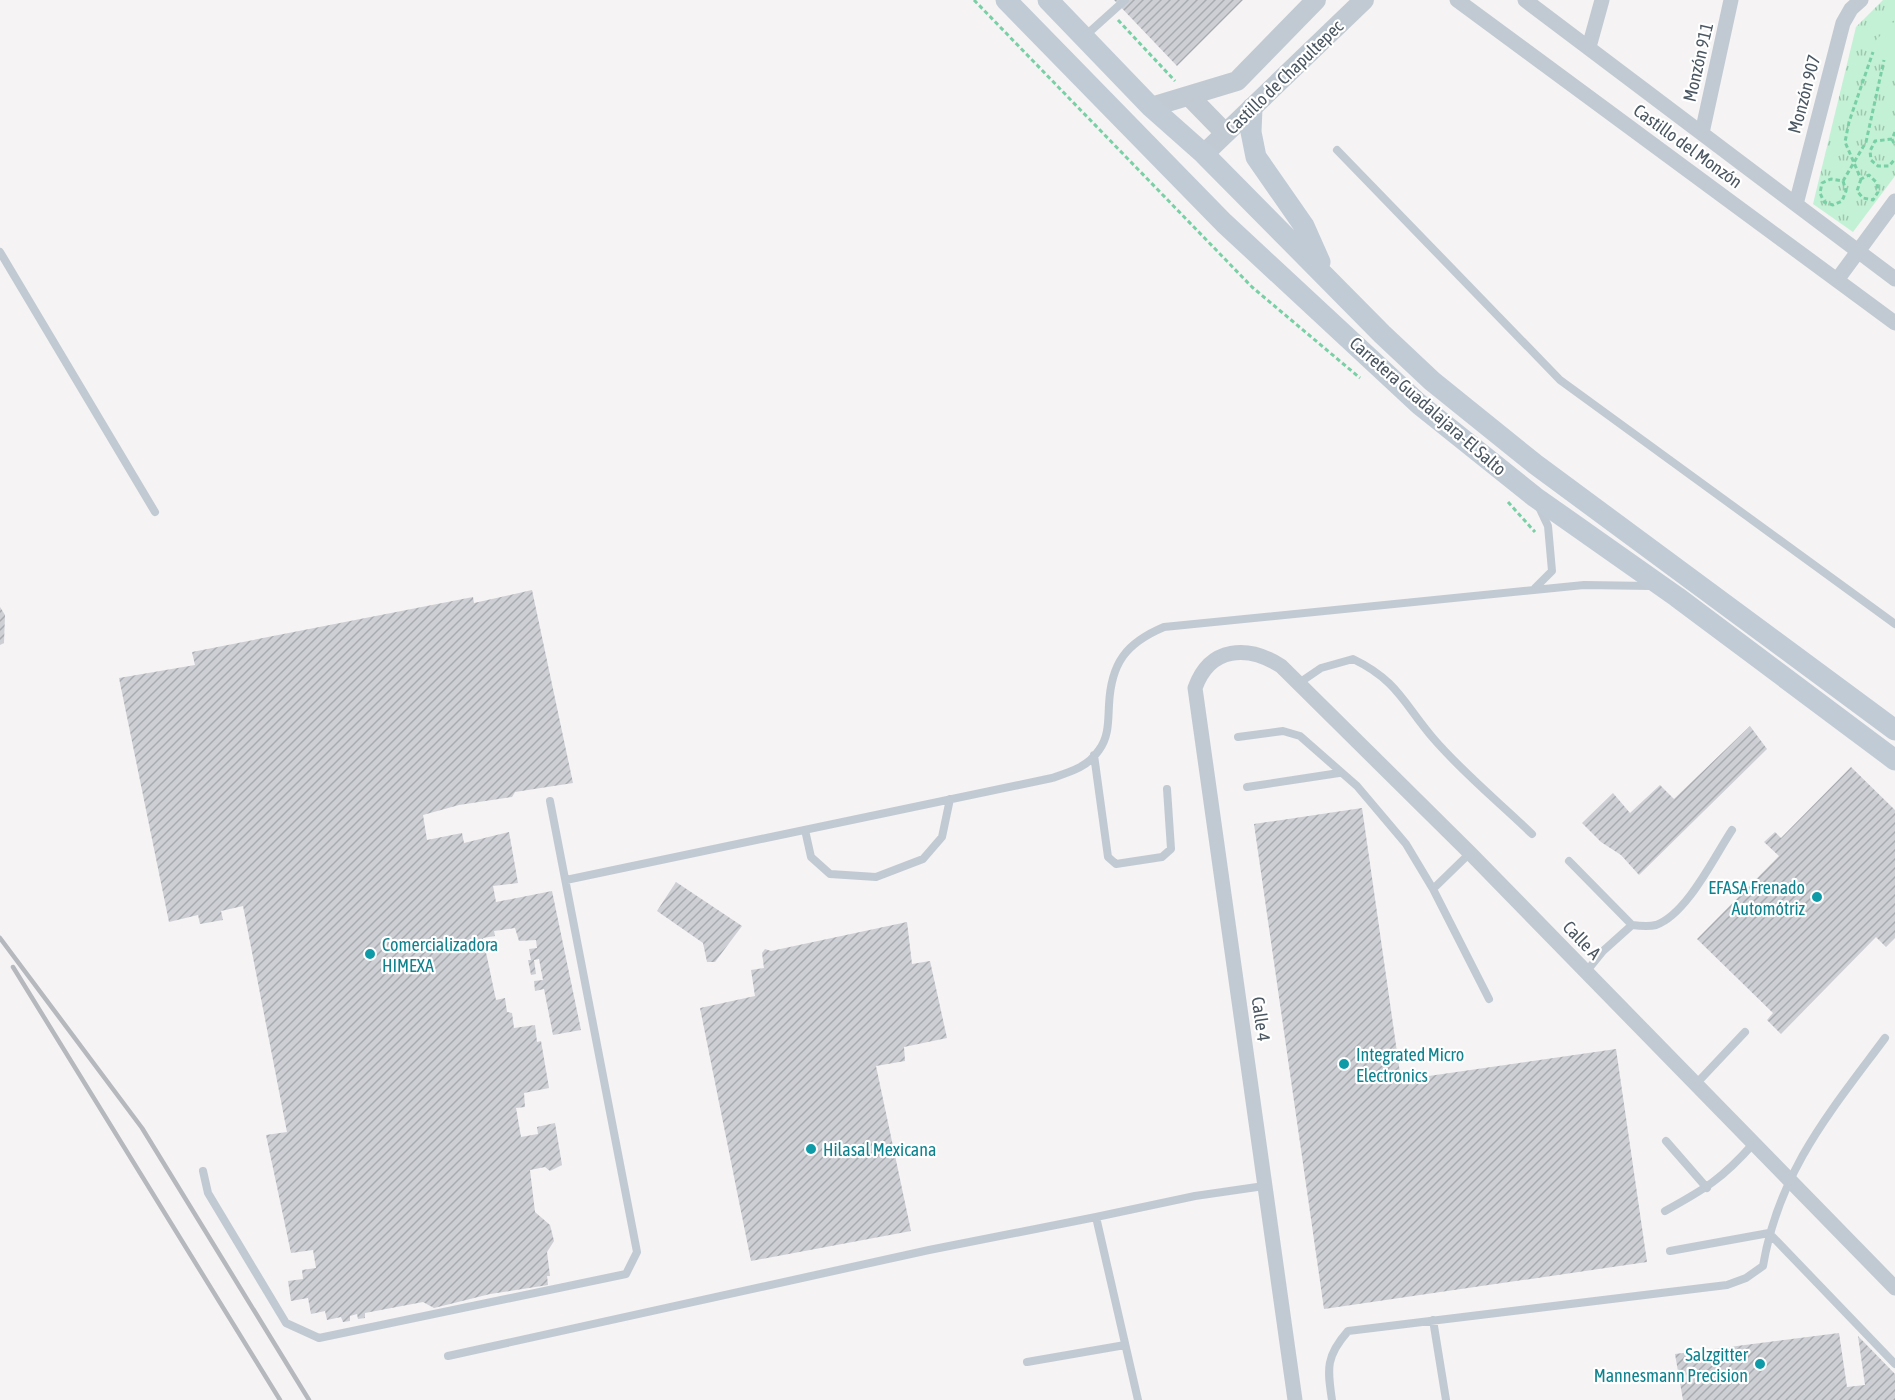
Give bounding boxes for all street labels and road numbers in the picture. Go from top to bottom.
street label: Castillo de Chapultepec [1221,15,1347,138]
street label: Monzón 911 [1679,20,1717,104]
street label: Monzón 907 [1783,52,1825,136]
street label: Castillo del Monzón [1630,100,1746,192]
street label: Carretera Guadalajara-El Salto [1346,332,1510,480]
street label: Calle A [1559,916,1605,964]
street label: Calle 4 [1247,995,1275,1043]

